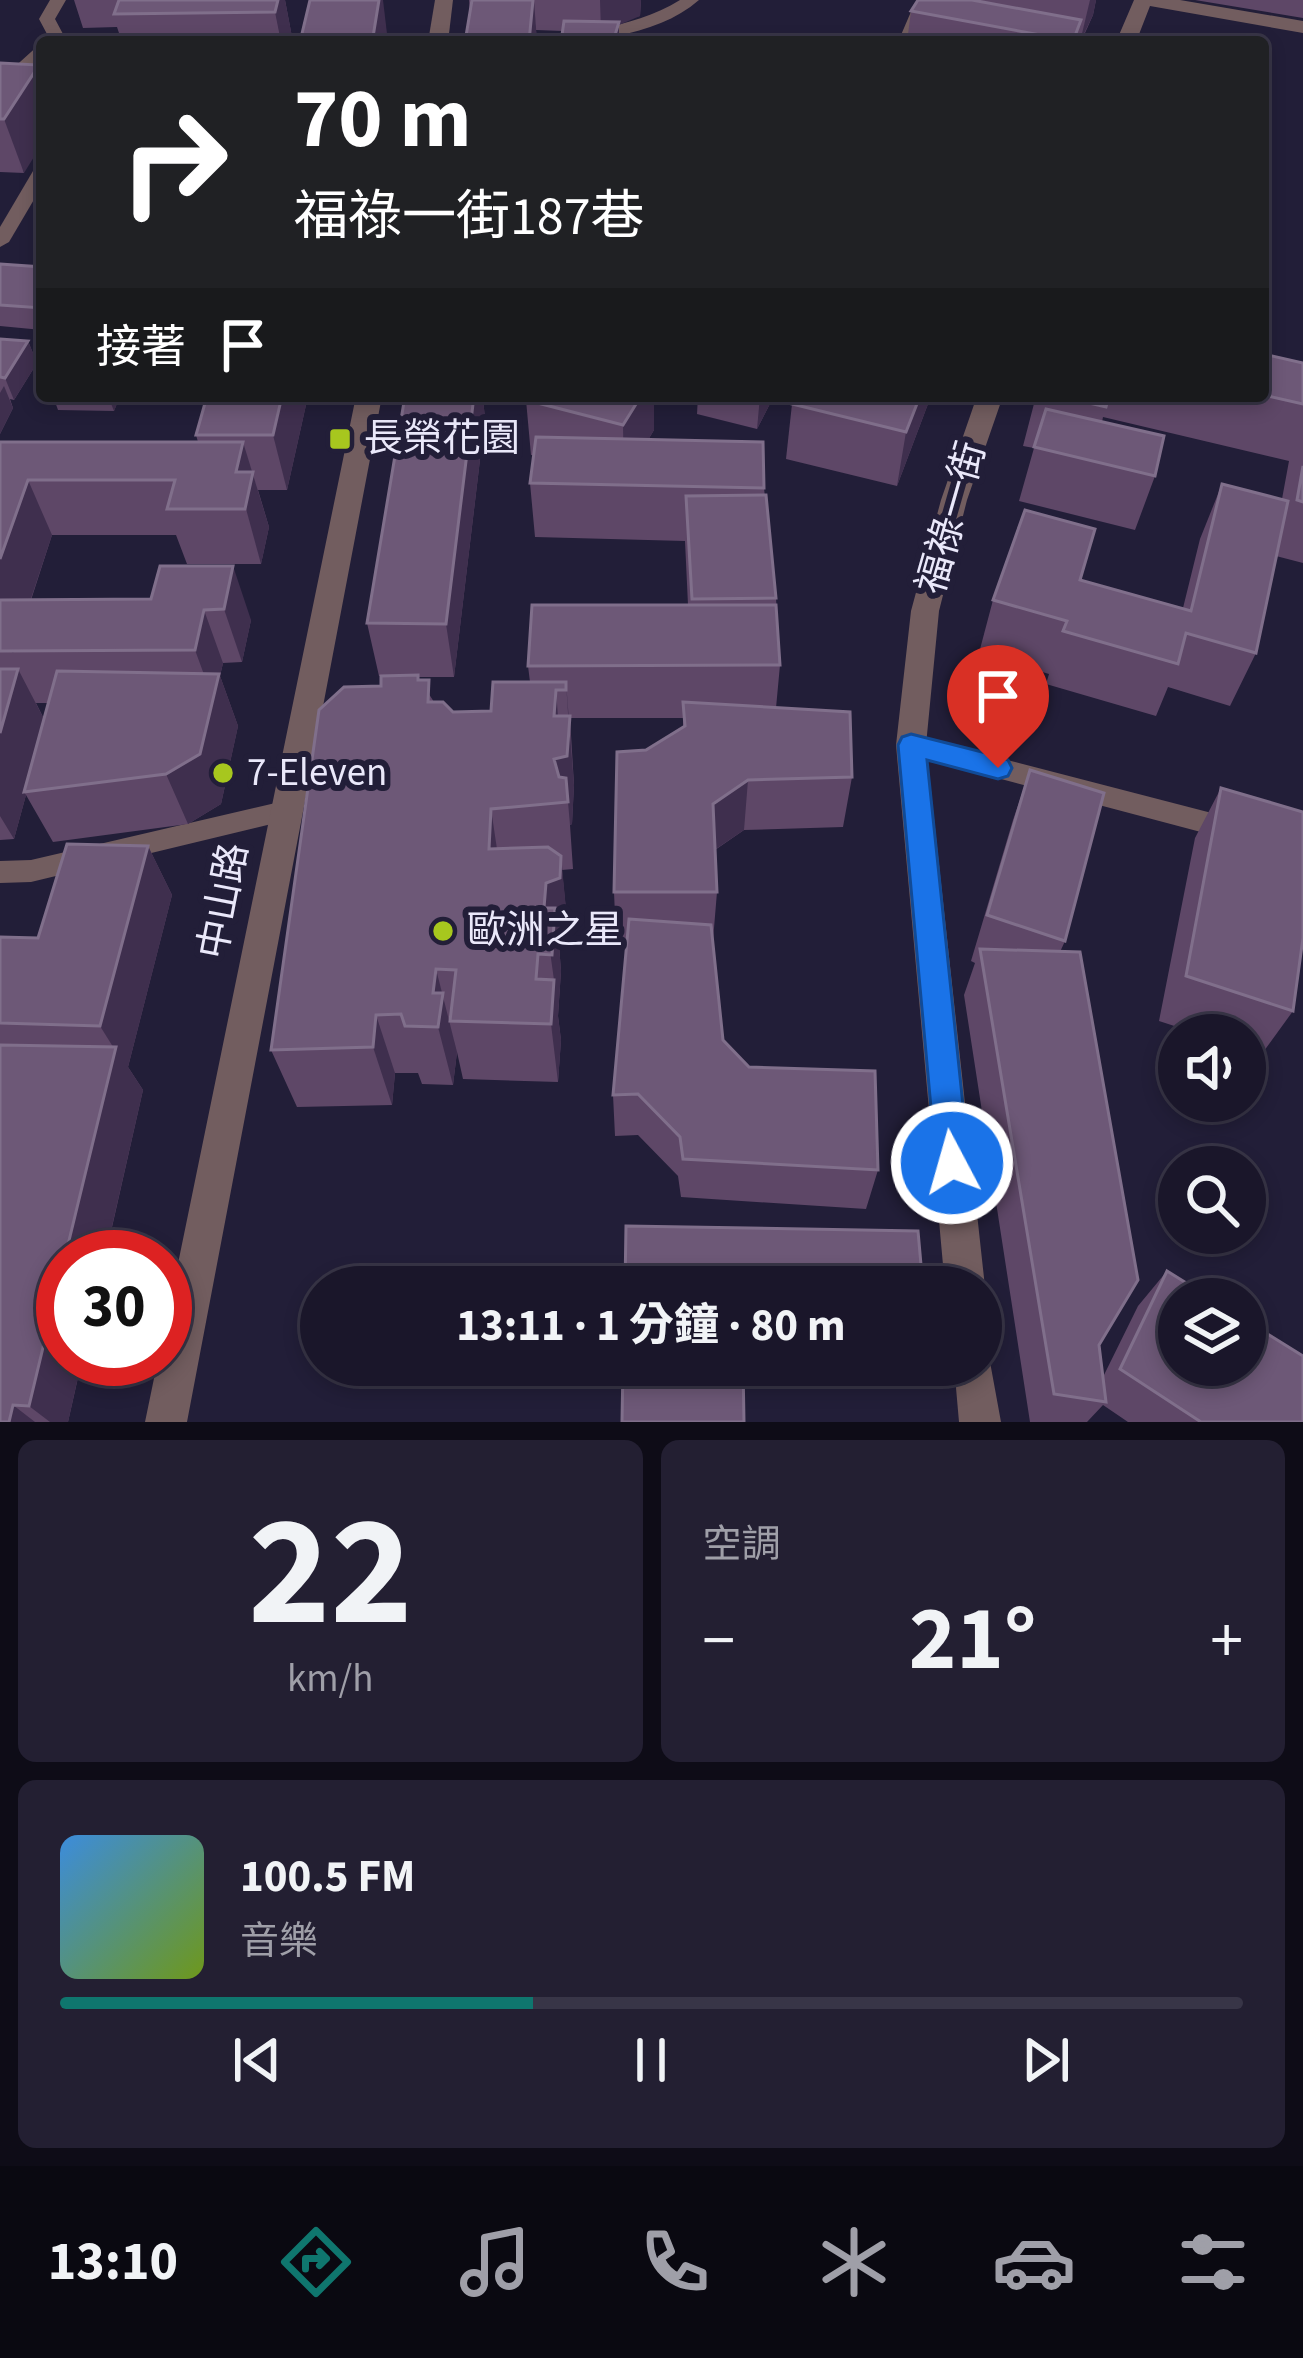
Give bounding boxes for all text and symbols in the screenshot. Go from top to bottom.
text: 70 m [294,60,472,180]
icon: right [96,84,252,240]
text: 福祿一街187巷 [294,179,645,256]
icon: arrive [210,312,276,378]
text: 接著 [96,316,186,380]
place label: 長榮花園 [364,411,520,467]
marker: 長榮花園 [327,426,353,452]
street label: 福祿一街 [904,435,1000,601]
pin [947,645,1049,768]
icon: arrive [965,663,1031,729]
place label: 7-Eleven [247,745,387,801]
marker: 7-Eleven [210,760,236,786]
street label: 中山路 [185,838,263,964]
place label: 歐洲之星 [467,903,623,959]
marker: 歐洲之星 [430,918,456,944]
map controls [1158,1014,1266,1386]
button: sound [1158,1014,1266,1122]
position arrow [889,1100,1015,1226]
button: search [1158,1146,1266,1254]
speed limit sign: 30 [36,1230,192,1386]
button: layers [1158,1278,1266,1386]
text: 13:11 · 1 分鐘 · 80 m [456,1294,846,1358]
text: 22 [248,1462,413,1684]
text: 空調 [703,1517,781,1573]
text: 21° [909,1576,1037,1704]
text: − [703,1594,735,1688]
text: + [1210,1594,1243,1688]
text: km/h [287,1651,374,1707]
text: 100.5 FM [240,1845,415,1909]
text: 音樂 [240,1914,318,1970]
icon: previous [224,2027,290,2093]
icon: pause [618,2027,684,2093]
icon: next [1013,2027,1079,2093]
icon: directions [274,2220,358,2304]
icon: music [453,2220,537,2304]
icon: phone [633,2220,717,2304]
icon: climate [812,2220,896,2304]
icon: car [992,2220,1076,2304]
icon: filters [1171,2220,1255,2304]
text: 13:10 [48,2224,178,2301]

